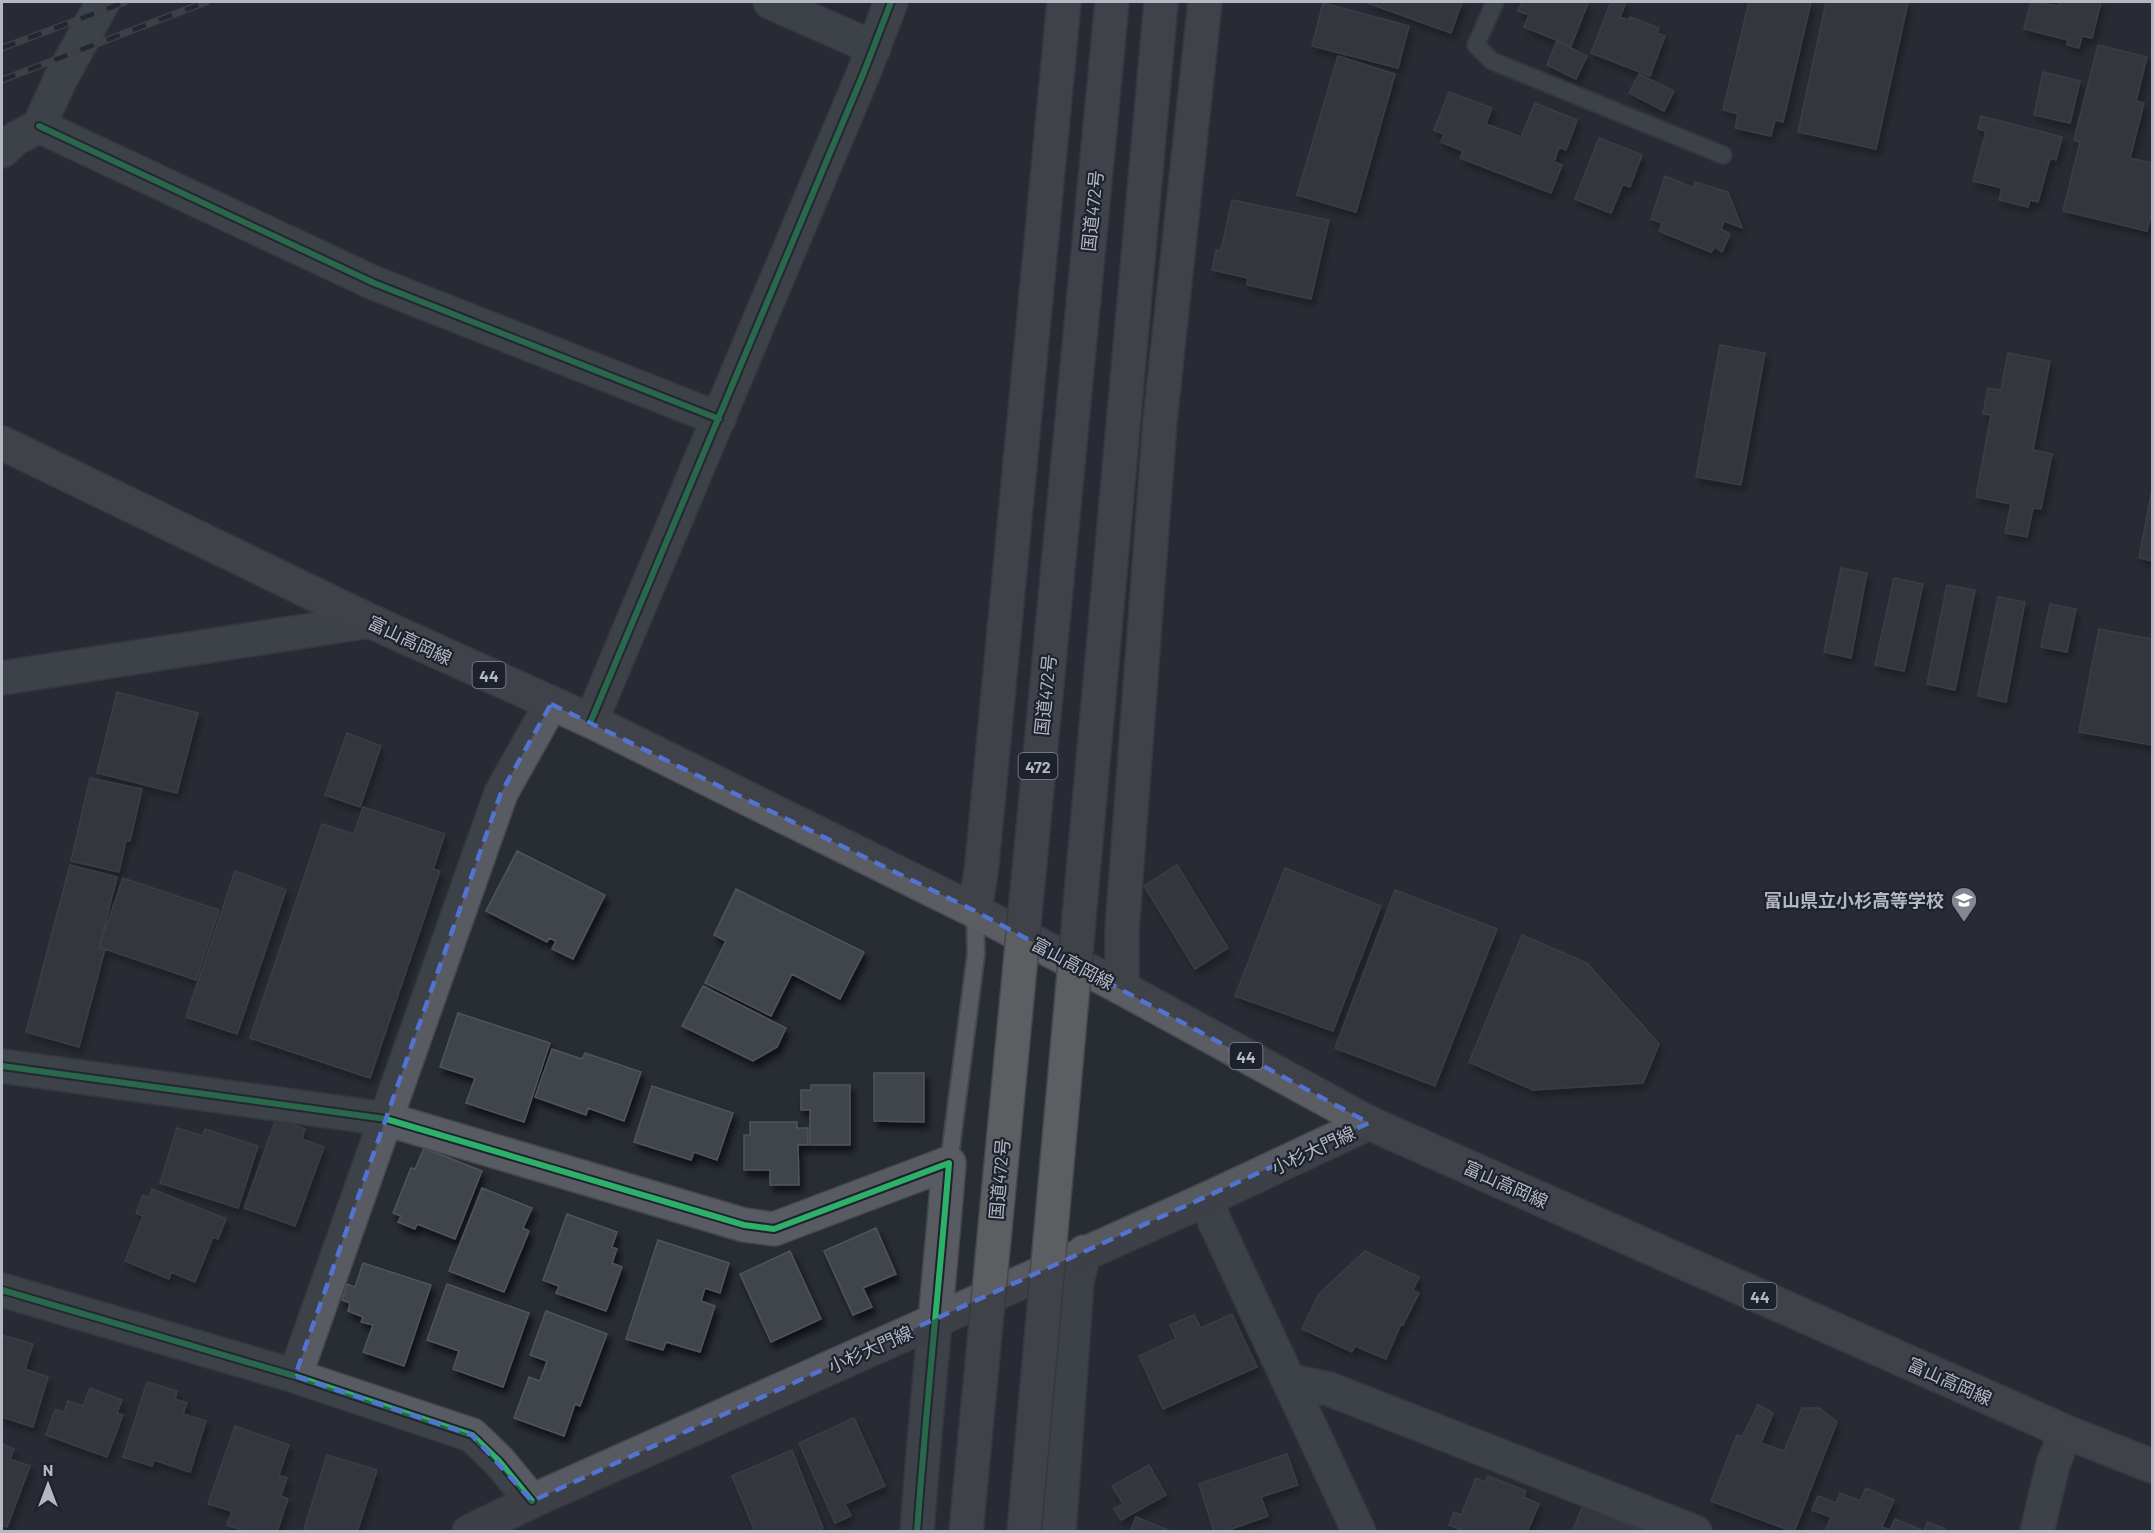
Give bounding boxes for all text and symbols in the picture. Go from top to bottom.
street label: 国道472号 [1077,169,1107,253]
street label: 富山高岡線 [365,611,455,669]
street label: 国道472号 [1030,653,1060,737]
road number: 44 [472,662,506,688]
road number: 472 [1018,753,1058,779]
school or university icon: 富山県立小杉高等学校 [1949,885,1979,923]
place label: 富山県立小杉高等学校 [1764,889,1944,911]
street label: 富山高岡線 [1028,932,1118,994]
road number: 44 [1230,1043,1262,1069]
street label: 小杉大門線 [1268,1121,1358,1179]
street label: 国道472号 [984,1137,1014,1221]
street label: 富山高岡線 [1460,1156,1552,1212]
road number: 44 [1744,1283,1776,1309]
street label: 小杉大門線 [824,1321,916,1377]
street label: 富山高岡線 [1904,1353,1996,1409]
north arrow [18,1455,78,1515]
text: N [43,1460,53,1479]

